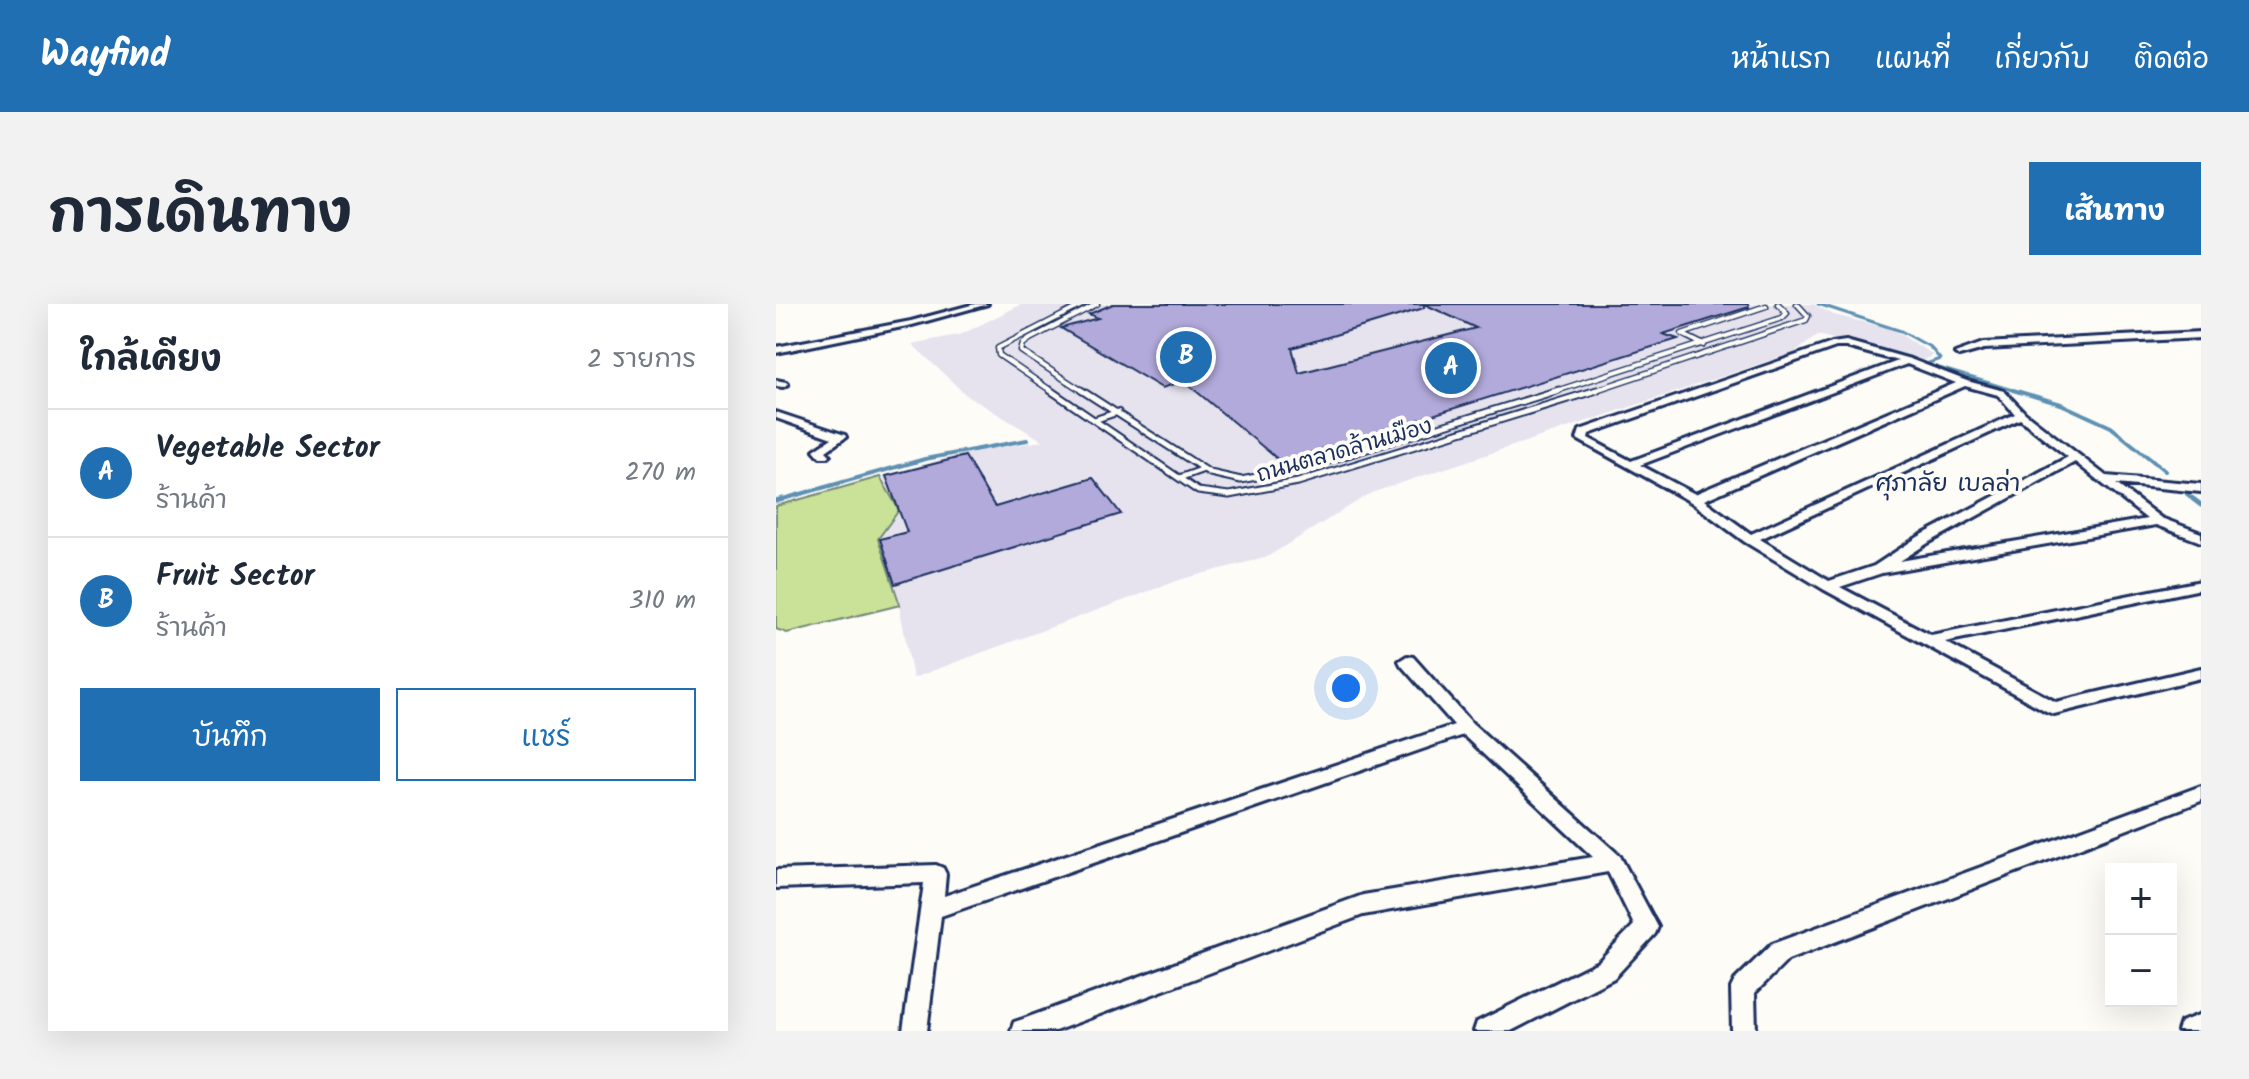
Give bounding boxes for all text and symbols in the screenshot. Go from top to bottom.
text: Wayfind [40,26,170,86]
text: หน้าแรก [1731,38,1831,83]
text: แผนที่ [1875,38,1951,83]
text: เกี่ยวกับ [1995,38,2090,83]
text: ติดต่อ [2134,38,2209,83]
button: เส้นทาง [2029,162,2201,255]
text: การเดินทาง [48,171,352,261]
pin: B [1160,327,1212,387]
text: ใกล้เคียง [80,334,222,388]
pin: A [1425,338,1477,398]
text: 2 รายการ [587,339,696,381]
street label: ถนนตลาดล้านเมือง [1253,410,1437,493]
text: Vegetable Sector [156,425,380,473]
text: A [98,452,114,494]
text: 270 m [625,452,696,494]
district label: ศุภาลัย เบลล่า [1876,465,2020,504]
text: ร้านค้า [156,480,227,522]
text: Fruit Sector [156,553,315,601]
text: B [98,580,114,622]
text: 310 m [629,580,696,622]
text: ร้านค้า [156,608,227,650]
your location [1326,668,1366,708]
button: บันทึก [80,688,380,781]
button: แชร์ [396,688,696,781]
map controls [2105,863,2177,1007]
button: + [2105,863,2177,935]
button: − [2105,935,2177,1007]

